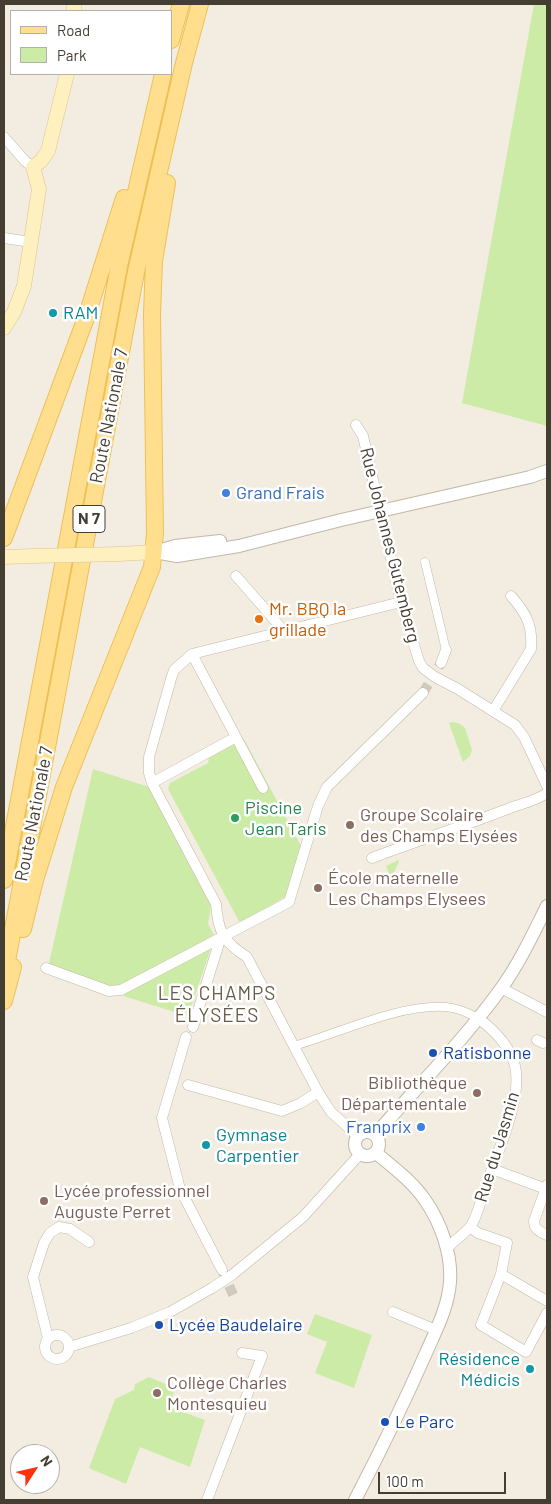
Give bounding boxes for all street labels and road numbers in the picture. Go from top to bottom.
street label: Route Nationale 7 [85,347,133,485]
street label: Rue Johannes Gutemberg [355,445,425,645]
road number: N 7 [73,506,105,532]
street label: Route Nationale 7 [10,745,58,883]
street label: Rue du Jasmin [470,1089,524,1205]

